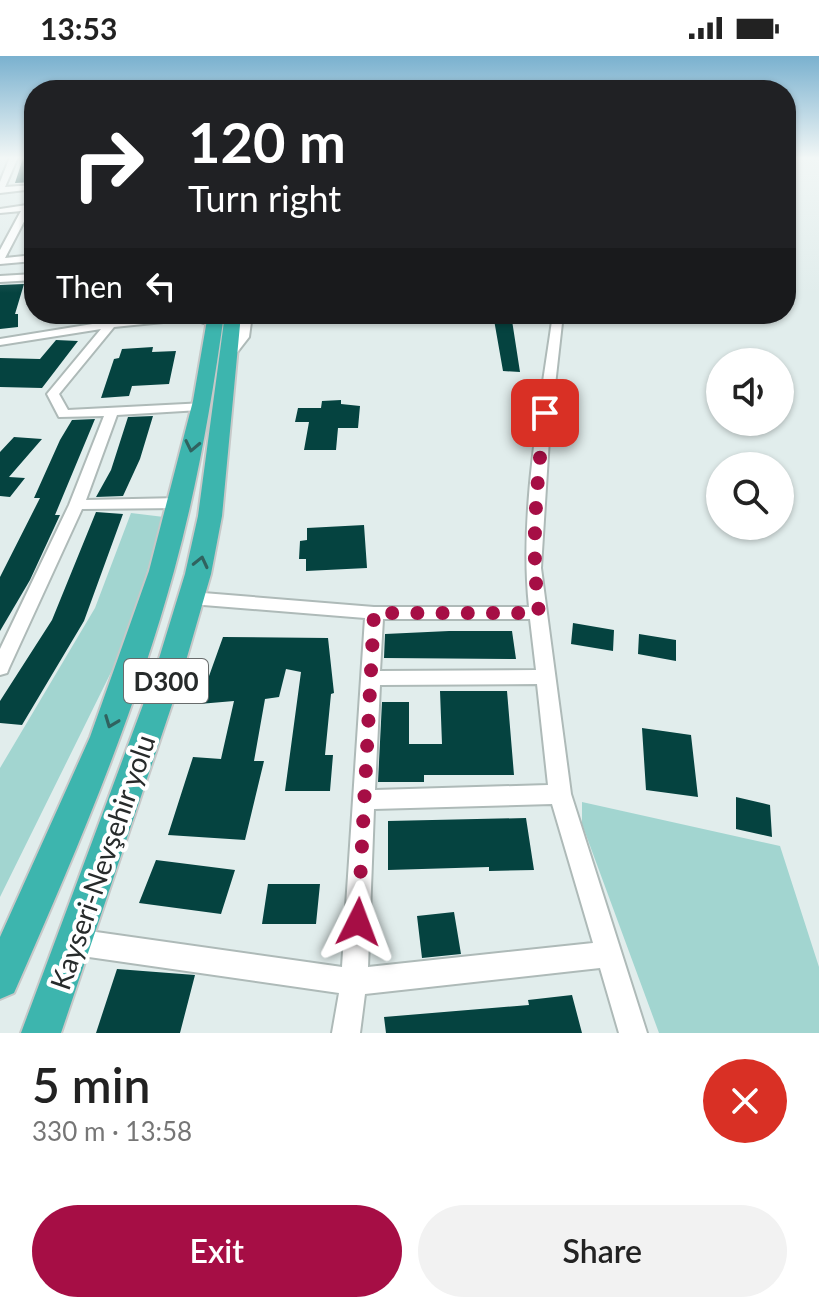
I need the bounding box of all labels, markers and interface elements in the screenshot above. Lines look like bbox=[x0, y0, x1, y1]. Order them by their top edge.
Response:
text: 13:53 bbox=[40, 10, 117, 46]
text: 120 m bbox=[188, 108, 346, 175]
icon: right bbox=[56, 112, 160, 216]
text: Turn right bbox=[188, 176, 341, 220]
icon: left bbox=[139, 264, 183, 308]
text: Then bbox=[56, 268, 123, 304]
map controls bbox=[706, 348, 794, 540]
button: sound bbox=[706, 348, 794, 436]
pin bbox=[511, 379, 579, 447]
icon: arrive bbox=[523, 391, 567, 435]
one-way arrow bbox=[184, 438, 201, 452]
button: search bbox=[706, 452, 794, 540]
one-way arrow bbox=[192, 555, 209, 569]
road number: D300 bbox=[124, 659, 208, 703]
one-way arrow bbox=[104, 714, 121, 728]
street label: Kayseri-Nevşehir yolu bbox=[42, 730, 162, 994]
position arrow bbox=[316, 880, 400, 964]
text: 5 min bbox=[32, 1056, 150, 1113]
button: close bbox=[703, 1059, 787, 1143]
text: 330 m · 13:58 bbox=[32, 1115, 192, 1147]
button: Exit bbox=[32, 1205, 402, 1297]
button: Share bbox=[418, 1205, 787, 1297]

